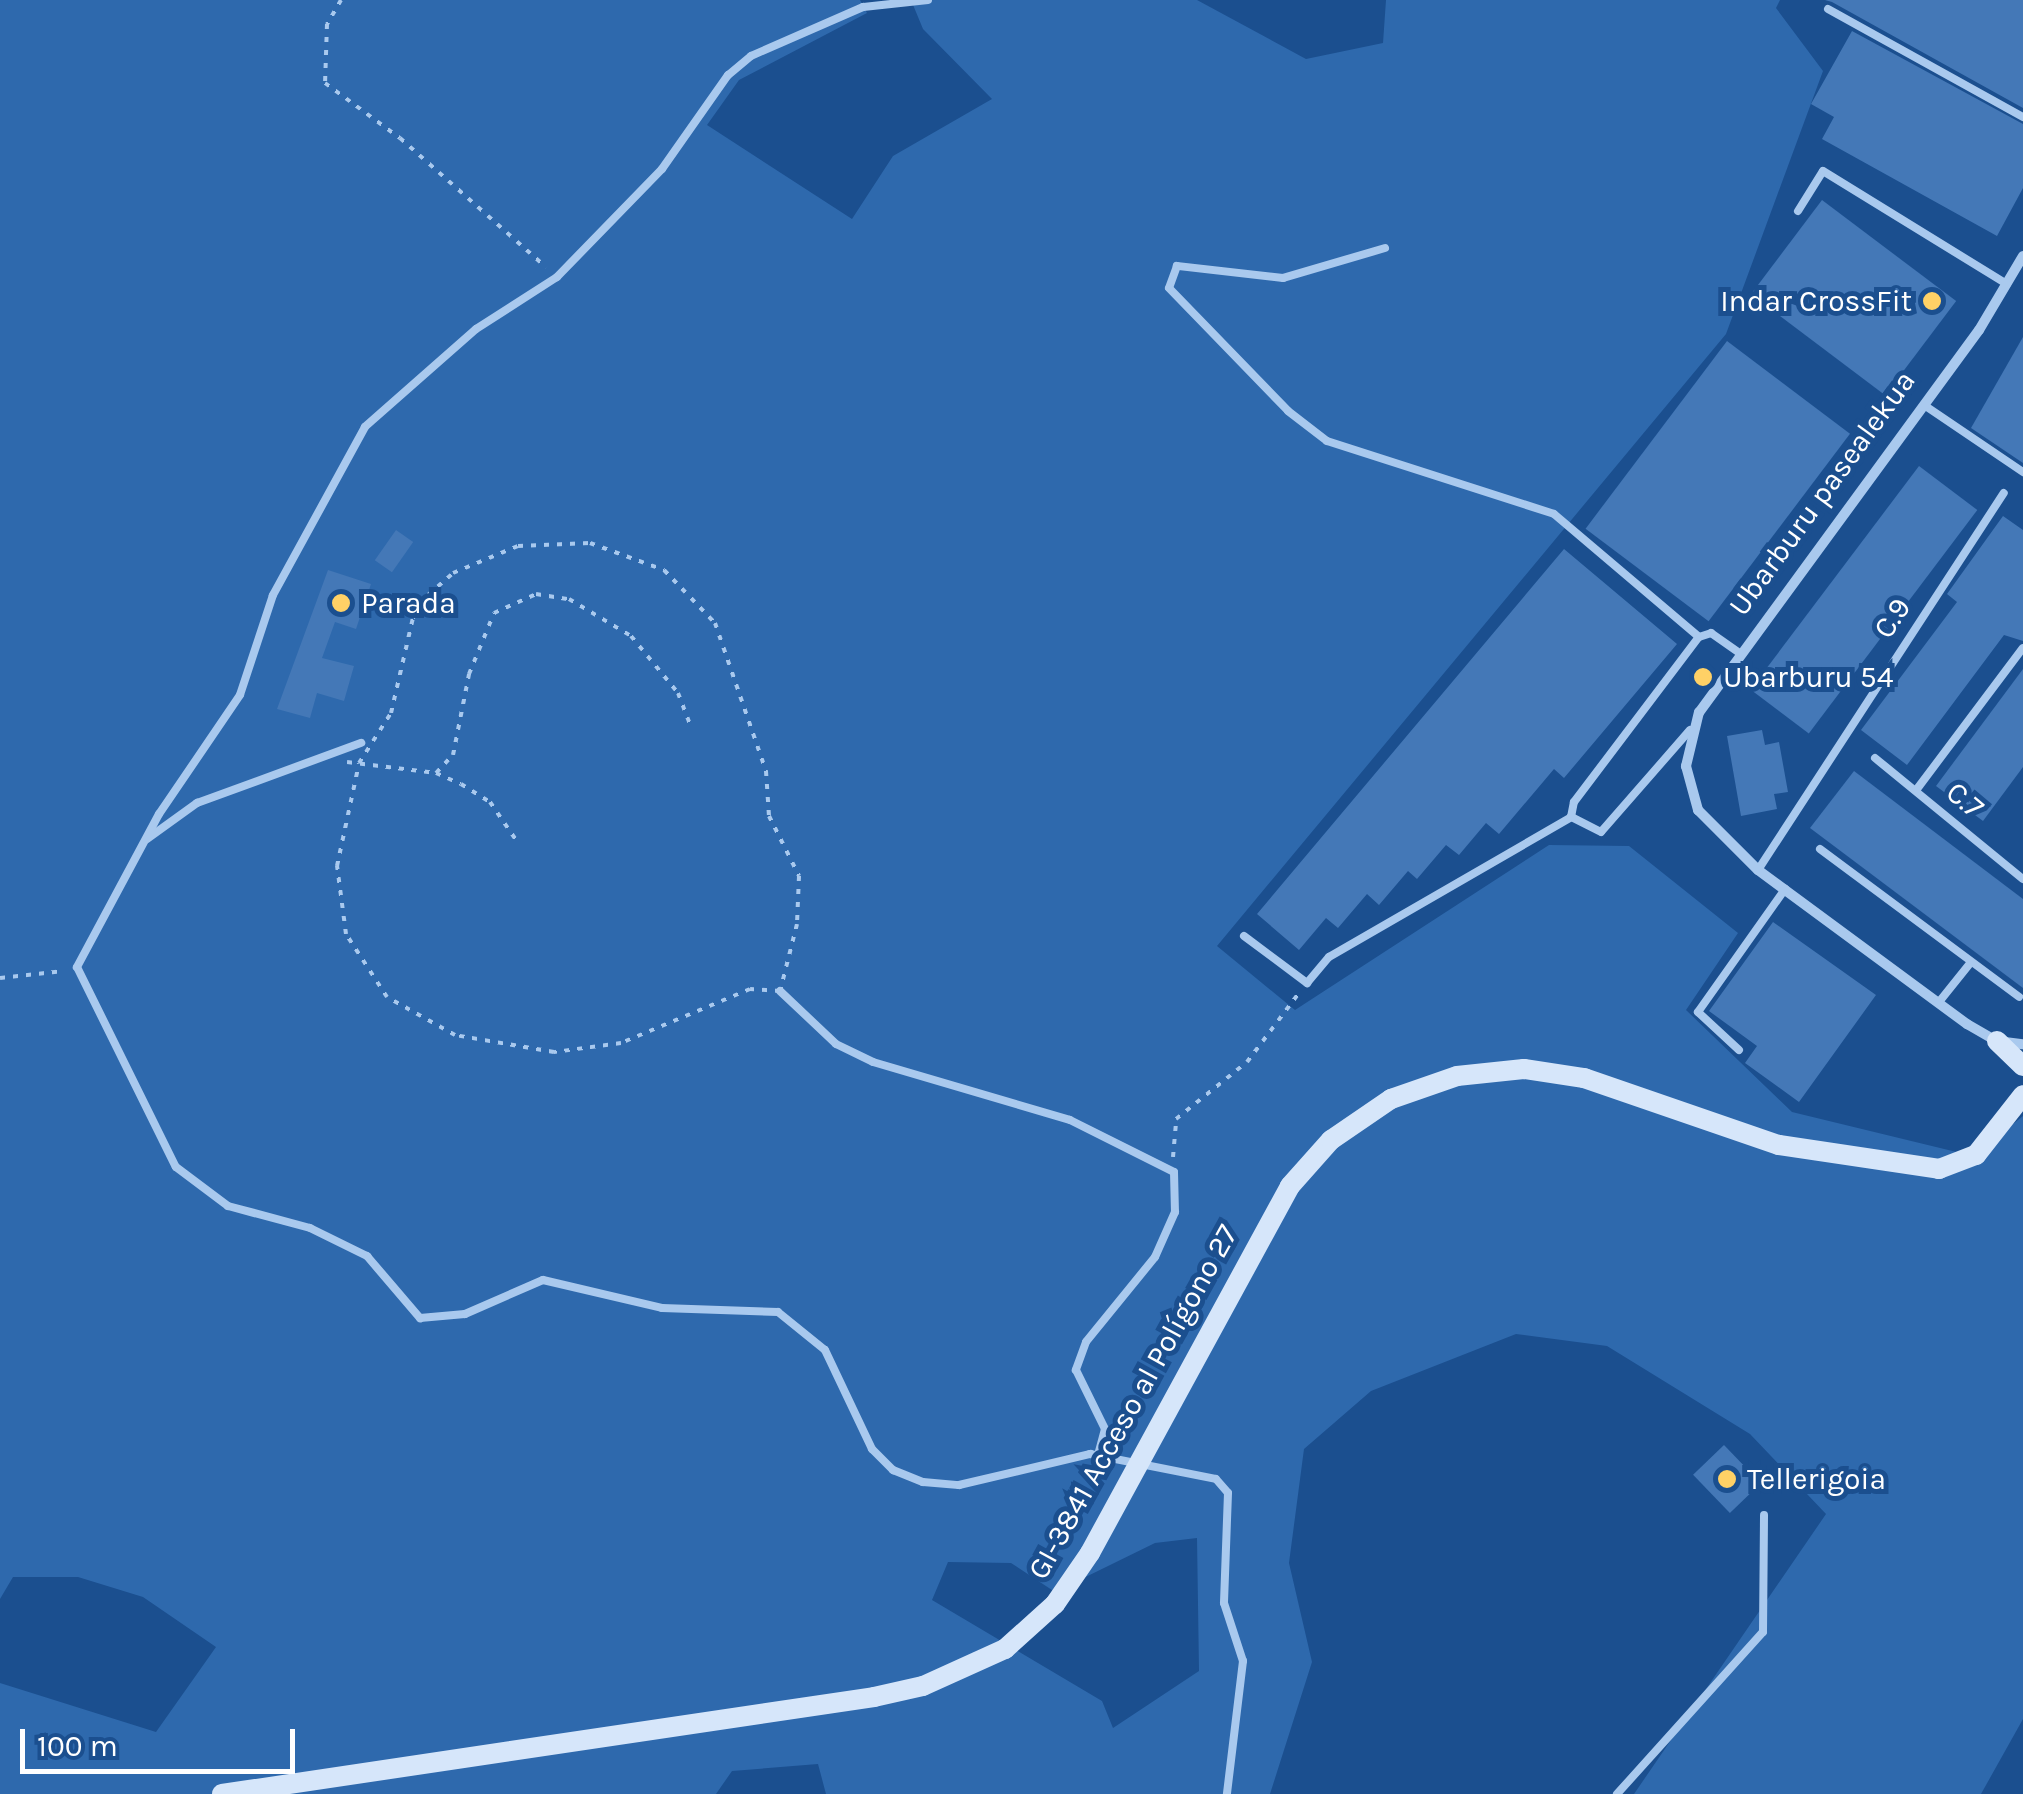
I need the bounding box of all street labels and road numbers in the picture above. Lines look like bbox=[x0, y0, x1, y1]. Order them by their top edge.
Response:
street label: Ubarburu pasealekua bbox=[1721, 364, 1923, 622]
street label: C.9 bbox=[1866, 591, 1918, 645]
street label: C.7 bbox=[1939, 774, 1991, 826]
street label: GI-3841 Acceso al Polígono 27 bbox=[1020, 1218, 1246, 1586]

